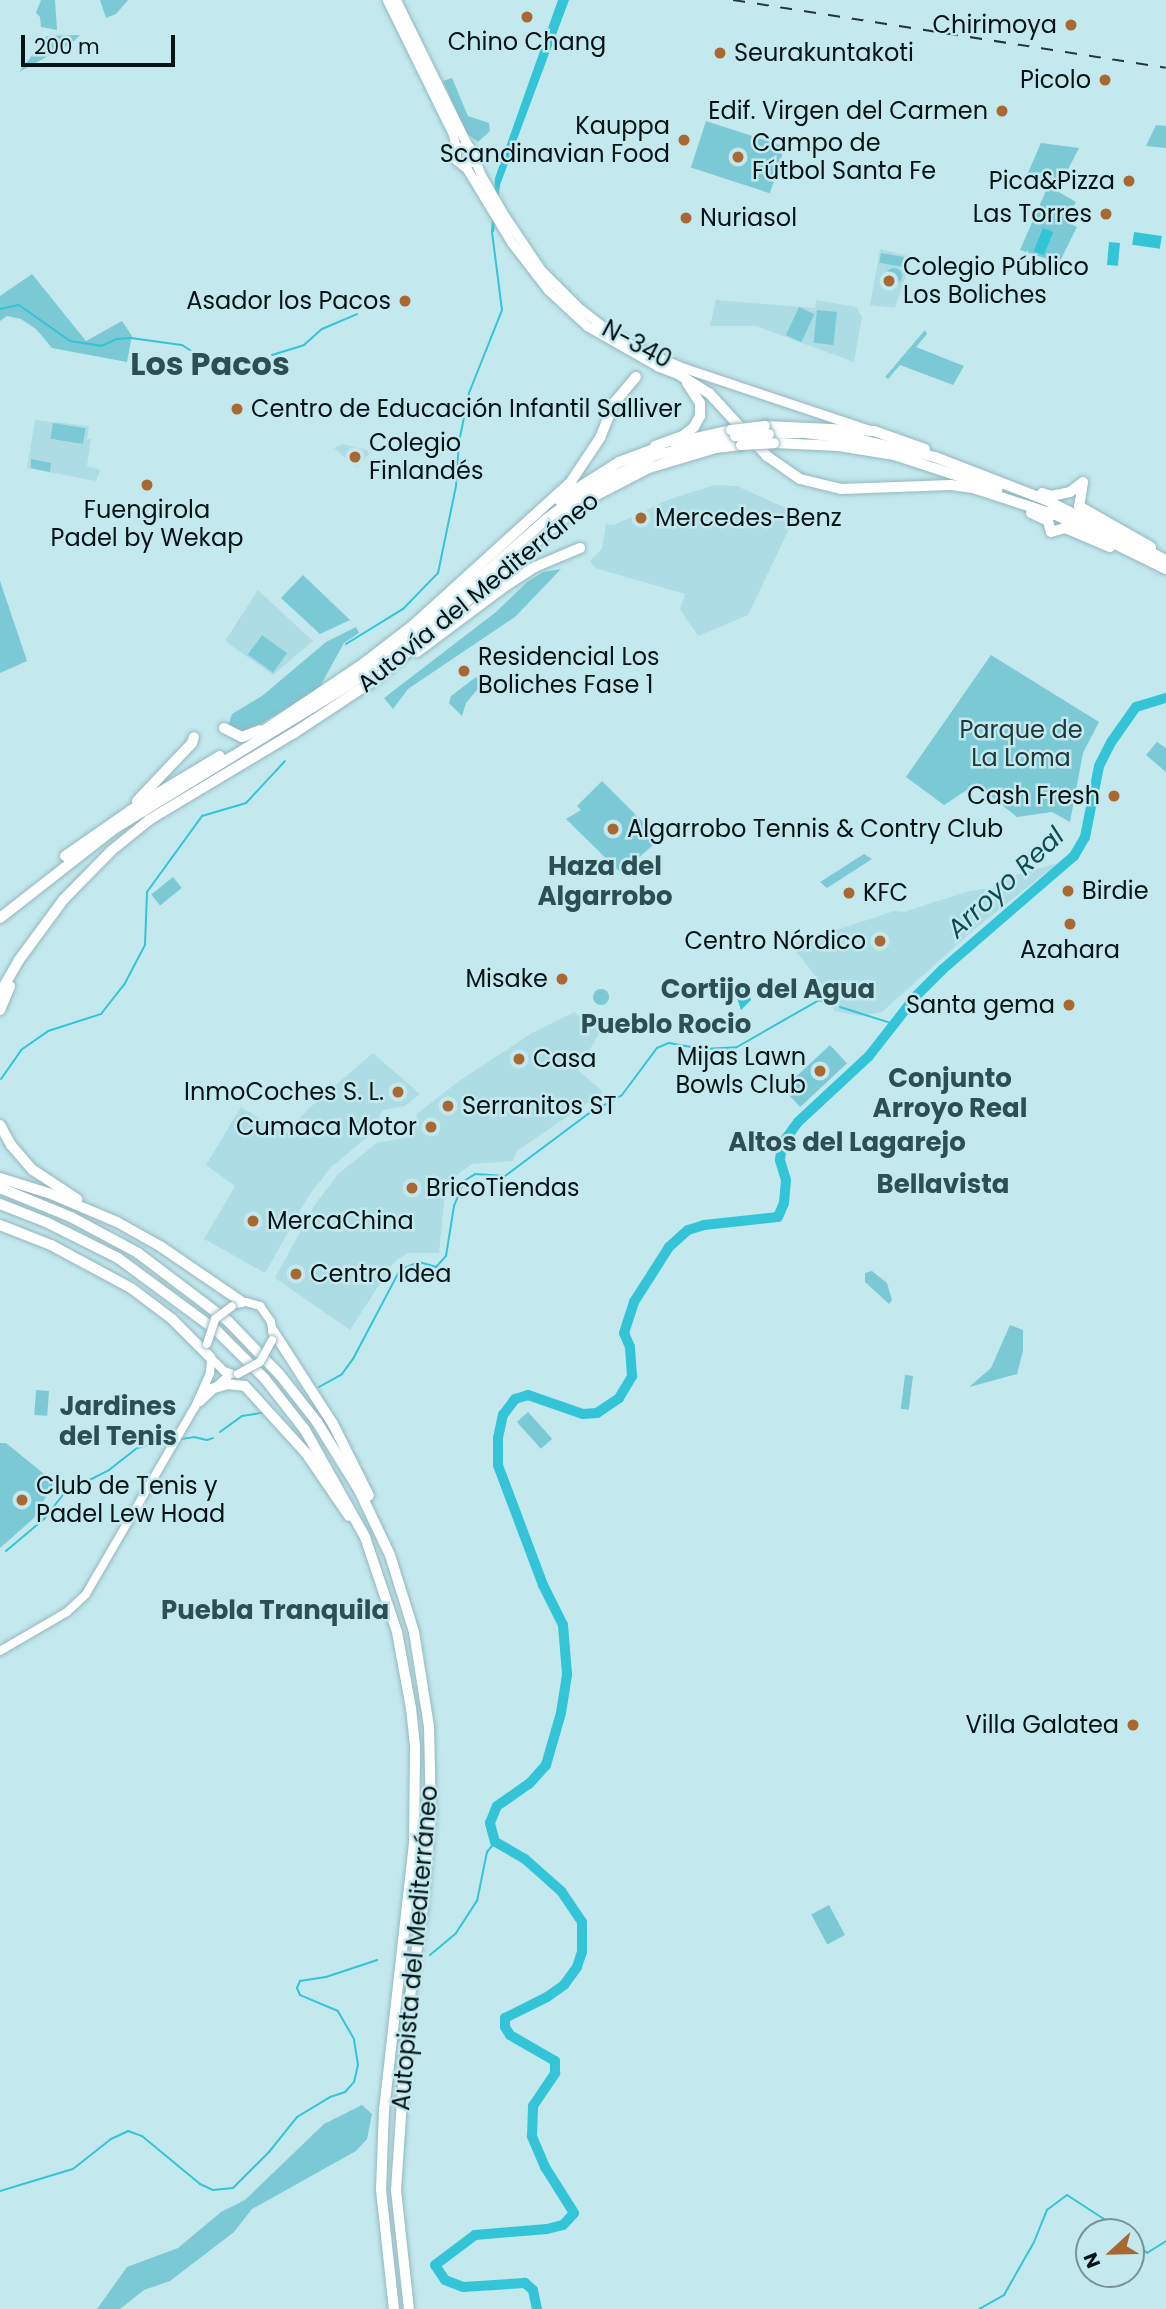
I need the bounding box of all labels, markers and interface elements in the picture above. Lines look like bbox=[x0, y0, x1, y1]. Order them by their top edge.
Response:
marker: Chino Chang bbox=[519, 9, 535, 25]
place label: Chirimoya bbox=[933, 11, 1057, 39]
marker: Chirimoya bbox=[1063, 17, 1079, 33]
scale bar bbox=[24, 21, 178, 65]
place label: Chino Chang bbox=[448, 28, 606, 56]
text: 200 m bbox=[34, 32, 100, 61]
place label: Seurakuntakoti bbox=[734, 39, 914, 67]
marker: Seurakuntakoti bbox=[712, 45, 728, 61]
place label: Picolo bbox=[1020, 66, 1091, 94]
marker: Picolo bbox=[1097, 72, 1113, 88]
place label: Edif. Virgen del Carmen bbox=[708, 97, 988, 125]
marker: Edif. Virgen del Carmen bbox=[994, 103, 1010, 119]
place label: Kauppa Scandinavian Food bbox=[440, 112, 670, 168]
place label: Campo de Fútbol Santa Fe bbox=[752, 129, 936, 185]
marker: Kauppa Scandinavian Food bbox=[676, 132, 692, 148]
marker: Campo de Fútbol Santa Fe bbox=[730, 149, 746, 165]
place label: Pica&Pizza bbox=[989, 167, 1115, 195]
marker: Pica&Pizza bbox=[1121, 173, 1137, 189]
place label: Las Torres bbox=[973, 200, 1092, 228]
place label: Nuriasol bbox=[700, 204, 797, 232]
marker: Las Torres bbox=[1098, 206, 1114, 222]
marker: Nuriasol bbox=[678, 210, 694, 226]
place label: Colegio Público Los Boliches bbox=[903, 253, 1089, 309]
marker: Colegio Público Los Boliches bbox=[881, 273, 897, 289]
place label: Asador los Pacos bbox=[186, 287, 391, 315]
marker: Asador los Pacos bbox=[397, 293, 413, 309]
street label: N-340 bbox=[597, 314, 677, 374]
district label: Los Pacos bbox=[130, 345, 290, 383]
place label: Centro de Educación Infantil Salliver bbox=[251, 395, 682, 423]
marker: Centro de Educación Infantil Salliver bbox=[229, 401, 245, 417]
place label: Colegio Finlandés bbox=[369, 429, 483, 485]
marker: Colegio Finlandés bbox=[347, 449, 363, 465]
marker: Fuengirola Padel by Wekap bbox=[139, 477, 155, 493]
street label: Autovía del Mediterráneo bbox=[352, 486, 604, 698]
place label: Fuengirola Padel by Wekap bbox=[51, 496, 243, 552]
place label: Mercedes-Benz bbox=[655, 504, 842, 532]
marker: Mercedes-Benz bbox=[633, 510, 649, 526]
place label: Residencial Los Boliches Fase 1 bbox=[478, 643, 660, 699]
marker: Residencial Los Boliches Fase 1 bbox=[456, 663, 472, 679]
park label: Parque de La Loma bbox=[959, 716, 1083, 772]
place label: Cash Fresh bbox=[967, 782, 1100, 810]
marker: Cash Fresh bbox=[1106, 788, 1122, 804]
place label: Algarrobo Tennis & Contry Club bbox=[627, 815, 1003, 843]
marker: Algarrobo Tennis & Contry Club bbox=[605, 821, 621, 837]
water label: Arroyo Real bbox=[941, 821, 1071, 945]
district label: Haza del Algarrobo bbox=[537, 851, 673, 912]
place label: Birdie bbox=[1082, 877, 1149, 905]
place label: KFC bbox=[863, 879, 908, 907]
marker: Birdie bbox=[1060, 883, 1076, 899]
marker: KFC bbox=[841, 885, 857, 901]
marker: Azahara bbox=[1062, 916, 1078, 932]
place label: Centro Nórdico bbox=[685, 927, 866, 955]
marker: Centro Nórdico bbox=[872, 933, 888, 949]
place label: Azahara bbox=[1020, 936, 1120, 964]
place label: Misake bbox=[465, 965, 548, 993]
marker: Misake bbox=[554, 971, 570, 987]
district label: Cortijo del Agua bbox=[661, 974, 875, 1006]
place label: Santa gema bbox=[906, 991, 1055, 1019]
marker: Santa gema bbox=[1061, 997, 1077, 1013]
district label: Pueblo Rocio bbox=[581, 1009, 751, 1041]
place label: Mijas Lawn Bowls Club bbox=[675, 1043, 806, 1099]
place label: Casa bbox=[533, 1045, 597, 1073]
marker: Casa bbox=[511, 1051, 527, 1067]
marker: Mijas Lawn Bowls Club bbox=[812, 1063, 828, 1079]
district label: Conjunto Arroyo Real bbox=[873, 1063, 1027, 1124]
place label: InmoCoches S. L. bbox=[184, 1078, 384, 1106]
marker: InmoCoches S. L. bbox=[390, 1084, 406, 1100]
place label: Serranitos ST bbox=[462, 1092, 616, 1120]
marker: Serranitos ST bbox=[440, 1098, 456, 1114]
place label: Cumaca Motor bbox=[236, 1113, 417, 1141]
marker: Cumaca Motor bbox=[423, 1119, 439, 1135]
district label: Altos del Lagarejo bbox=[728, 1127, 966, 1159]
district label: Bellavista bbox=[877, 1169, 1009, 1201]
place label: BricoTiendas bbox=[426, 1174, 580, 1202]
marker: BricoTiendas bbox=[404, 1180, 420, 1196]
place label: MercaChina bbox=[267, 1207, 414, 1235]
marker: MercaChina bbox=[245, 1213, 261, 1229]
place label: Centro Idea bbox=[310, 1260, 451, 1288]
marker: Centro Idea bbox=[288, 1266, 304, 1282]
district label: Jardines del Tenis bbox=[59, 1391, 177, 1452]
place label: Club de Tenis y Padel Lew Hoad bbox=[36, 1472, 225, 1528]
marker: Club de Tenis y Padel Lew Hoad bbox=[14, 1492, 30, 1508]
district label: Puebla Tranquila bbox=[161, 1595, 389, 1627]
place label: Villa Galatea bbox=[966, 1711, 1119, 1739]
marker: Villa Galatea bbox=[1125, 1717, 1141, 1733]
street label: Autopista del Mediterráneo bbox=[386, 1784, 444, 2112]
north arrow bbox=[1075, 2218, 1145, 2288]
text: N bbox=[1077, 2249, 1107, 2272]

